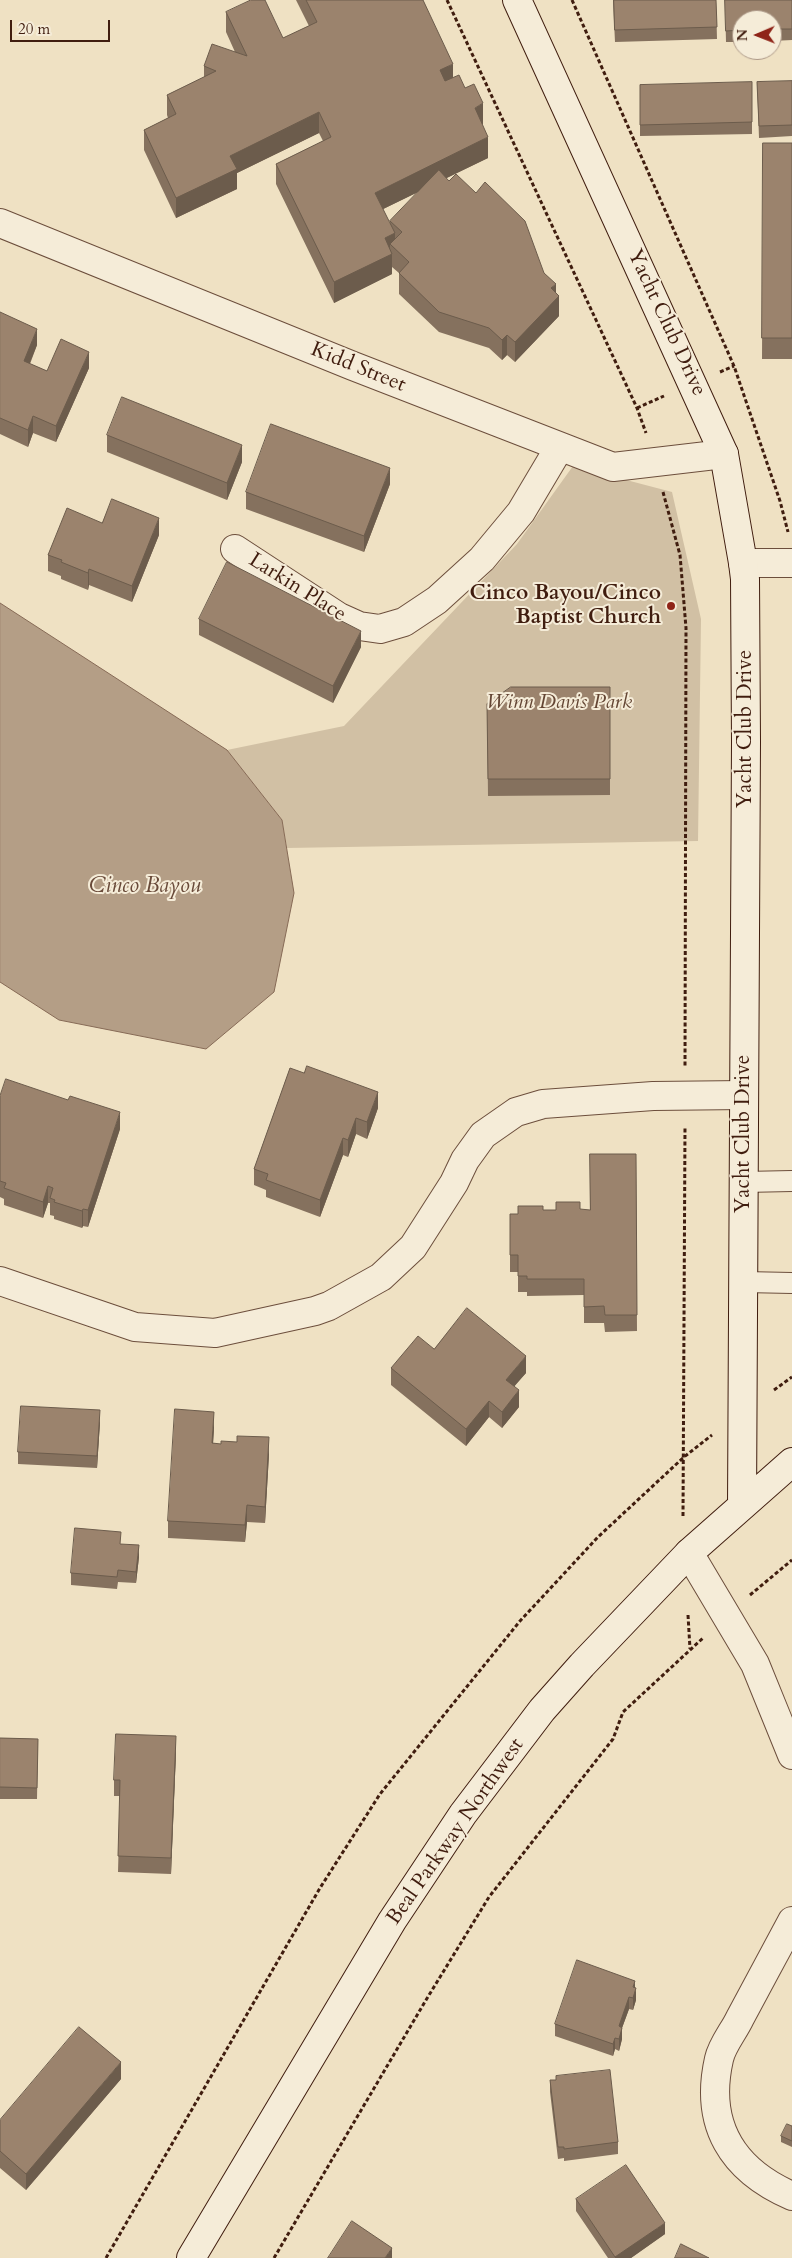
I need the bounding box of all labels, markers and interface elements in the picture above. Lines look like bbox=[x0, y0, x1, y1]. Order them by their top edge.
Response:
scale bar bbox=[12, 10, 112, 42]
north arrow bbox=[732, 10, 782, 60]
text: 20 m bbox=[18, 19, 50, 39]
text: N bbox=[733, 29, 752, 41]
street label: Yacht Club Drive bbox=[621, 246, 711, 400]
street label: Kidd Street bbox=[307, 338, 409, 398]
street label: Larkin Place bbox=[244, 548, 350, 628]
place label: Cinco Bayou/Cinco Baptist Church bbox=[469, 581, 661, 631]
marker: Cinco Bayou/Cinco Baptist Church bbox=[665, 600, 677, 612]
street label: Yacht Club Drive bbox=[733, 650, 759, 808]
park label: Winn Davis Park bbox=[486, 690, 632, 716]
water label: Cinco Bayou bbox=[89, 874, 201, 900]
street label: Yacht Club Drive bbox=[731, 1055, 757, 1213]
street label: Beal Parkway Northwest bbox=[382, 1734, 530, 1930]

